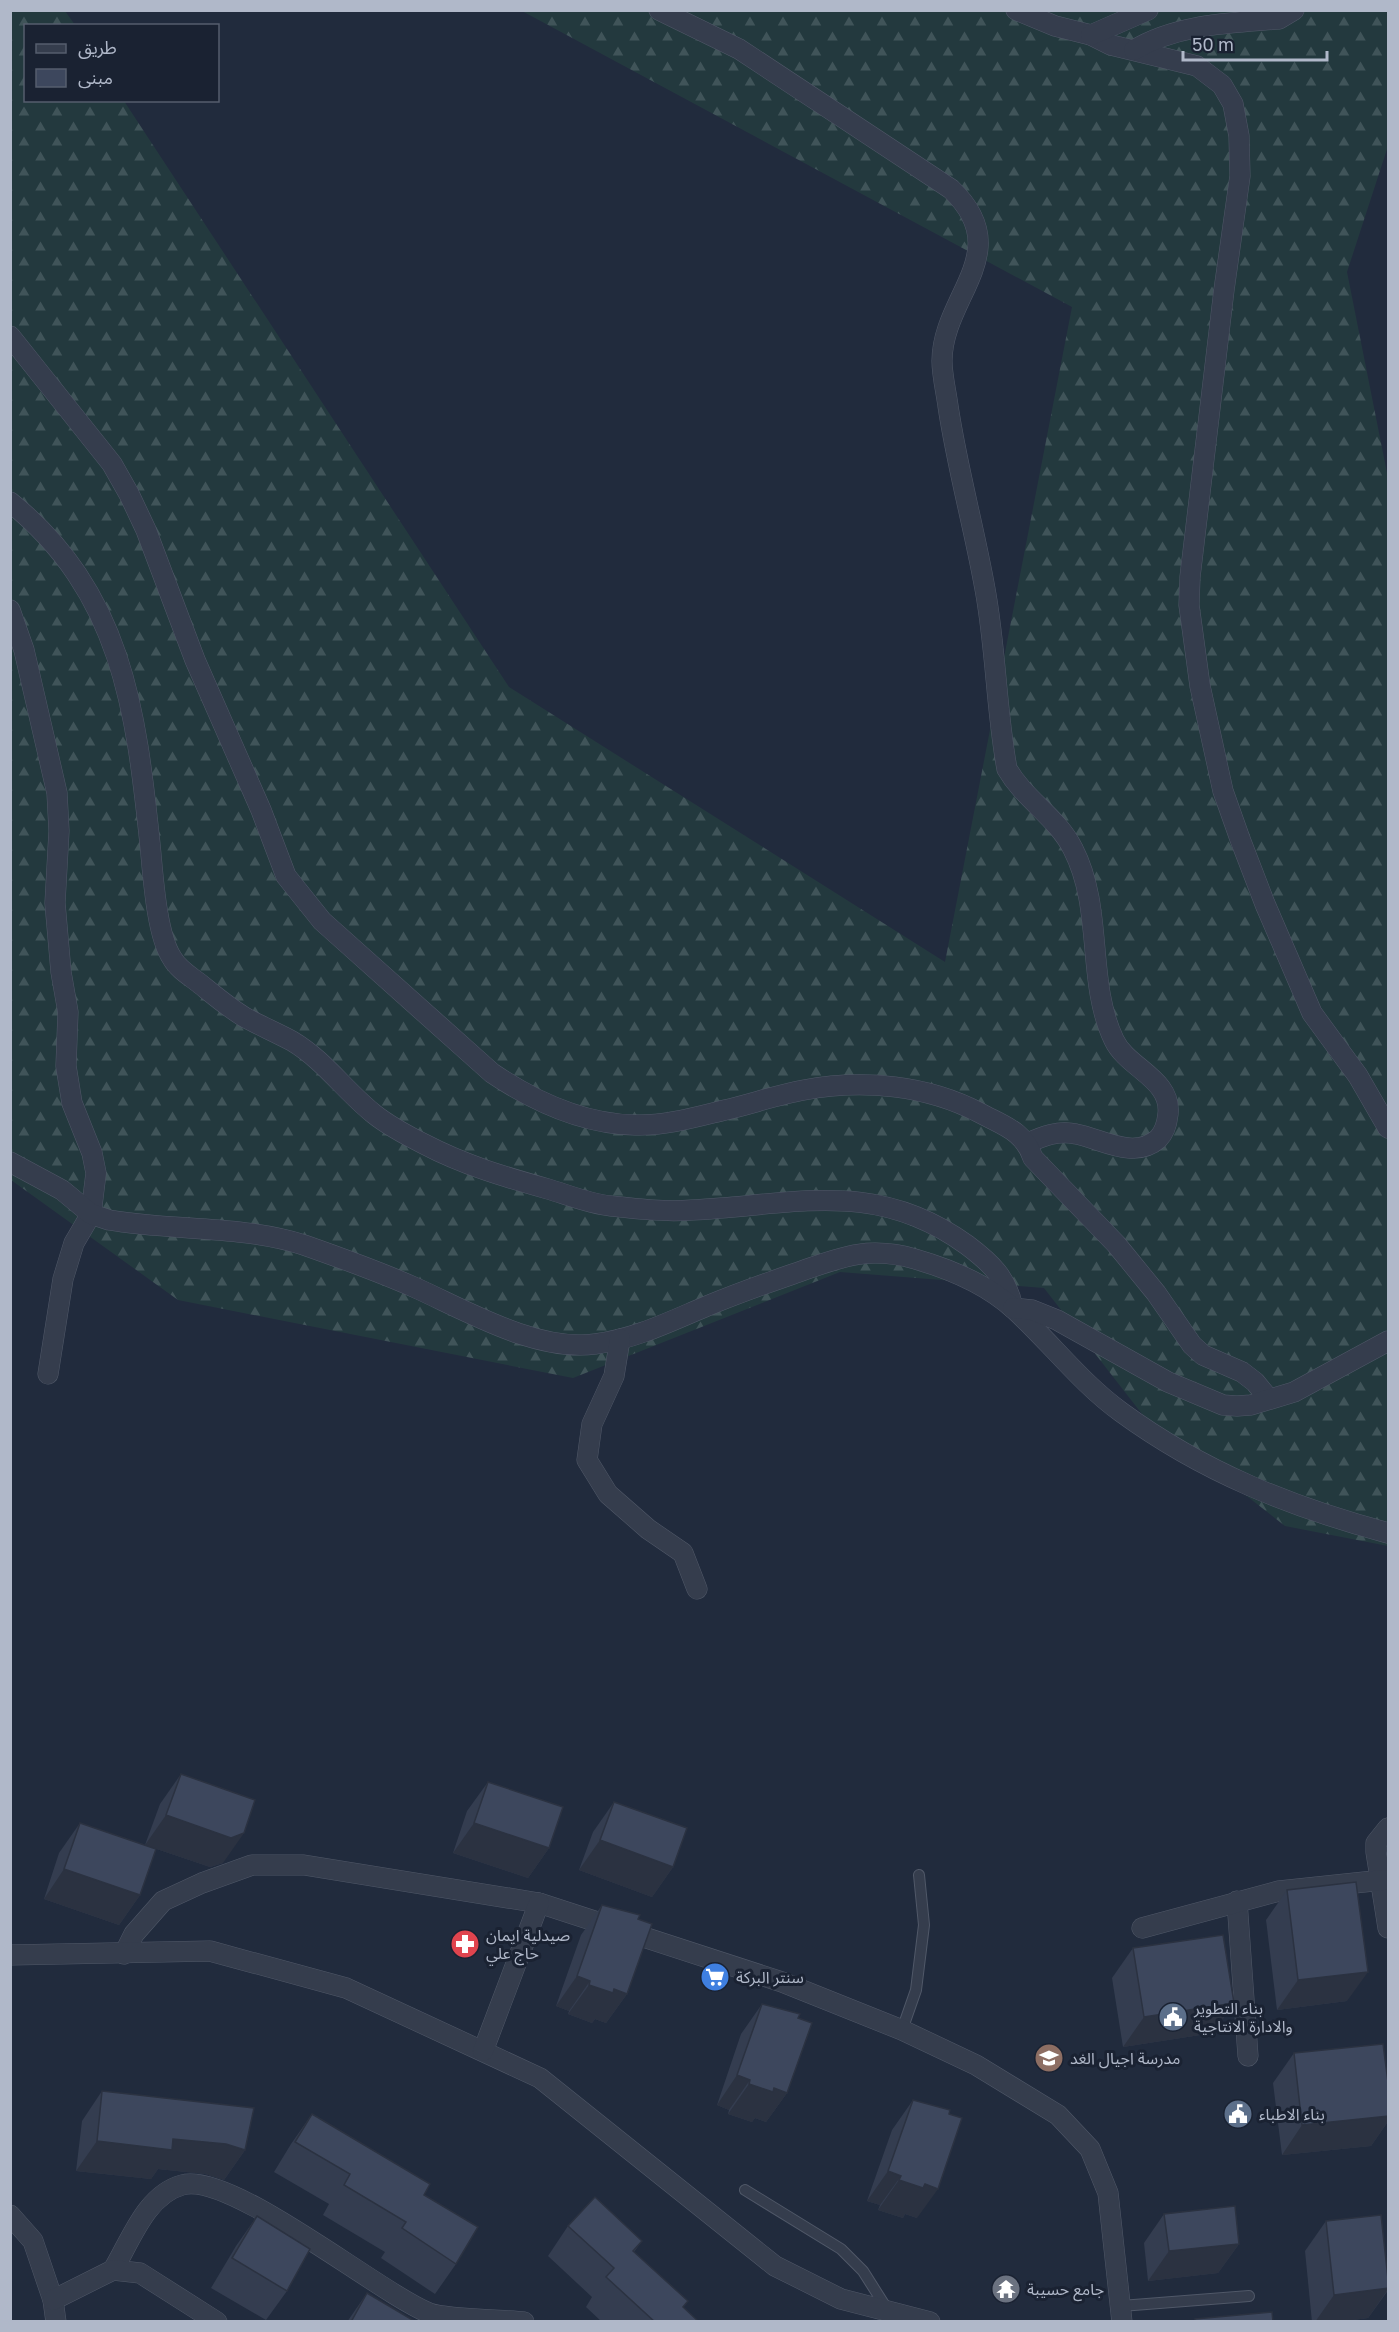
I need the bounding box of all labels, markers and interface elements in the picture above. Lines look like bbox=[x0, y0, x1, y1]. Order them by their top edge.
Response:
legend bbox=[24, 24, 219, 102]
scale bar bbox=[1183, 24, 1327, 62]
text: 50 m bbox=[1192, 33, 1234, 55]
text: طريق bbox=[78, 36, 117, 59]
text: مبنى bbox=[78, 66, 113, 89]
place label: صيدلية ايمان حاج علي bbox=[486, 1925, 570, 1966]
pharmacy icon: صيدلية ايمان حاج علي bbox=[449, 1928, 481, 1960]
supermarket icon: سنتر البركة bbox=[699, 1961, 731, 1993]
place label: سنتر البركة bbox=[736, 1967, 804, 1987]
place label: بناء التطوير والادارة الانتاجية bbox=[1193, 1998, 1293, 2036]
public building icon: بناء التطوير والادارة الانتاجية bbox=[1157, 2001, 1189, 2033]
school or university icon: مدرسة اجيال الغد bbox=[1033, 2042, 1065, 2074]
place label: مدرسة اجيال الغد bbox=[1070, 2048, 1180, 2069]
public building icon: بناء الاطباء bbox=[1222, 2098, 1254, 2130]
place label: بناء الاطباء bbox=[1259, 2104, 1325, 2124]
temple icon: جامع حسيبة bbox=[990, 2273, 1022, 2305]
place label: جامع حسيبة bbox=[1027, 2279, 1104, 2302]

